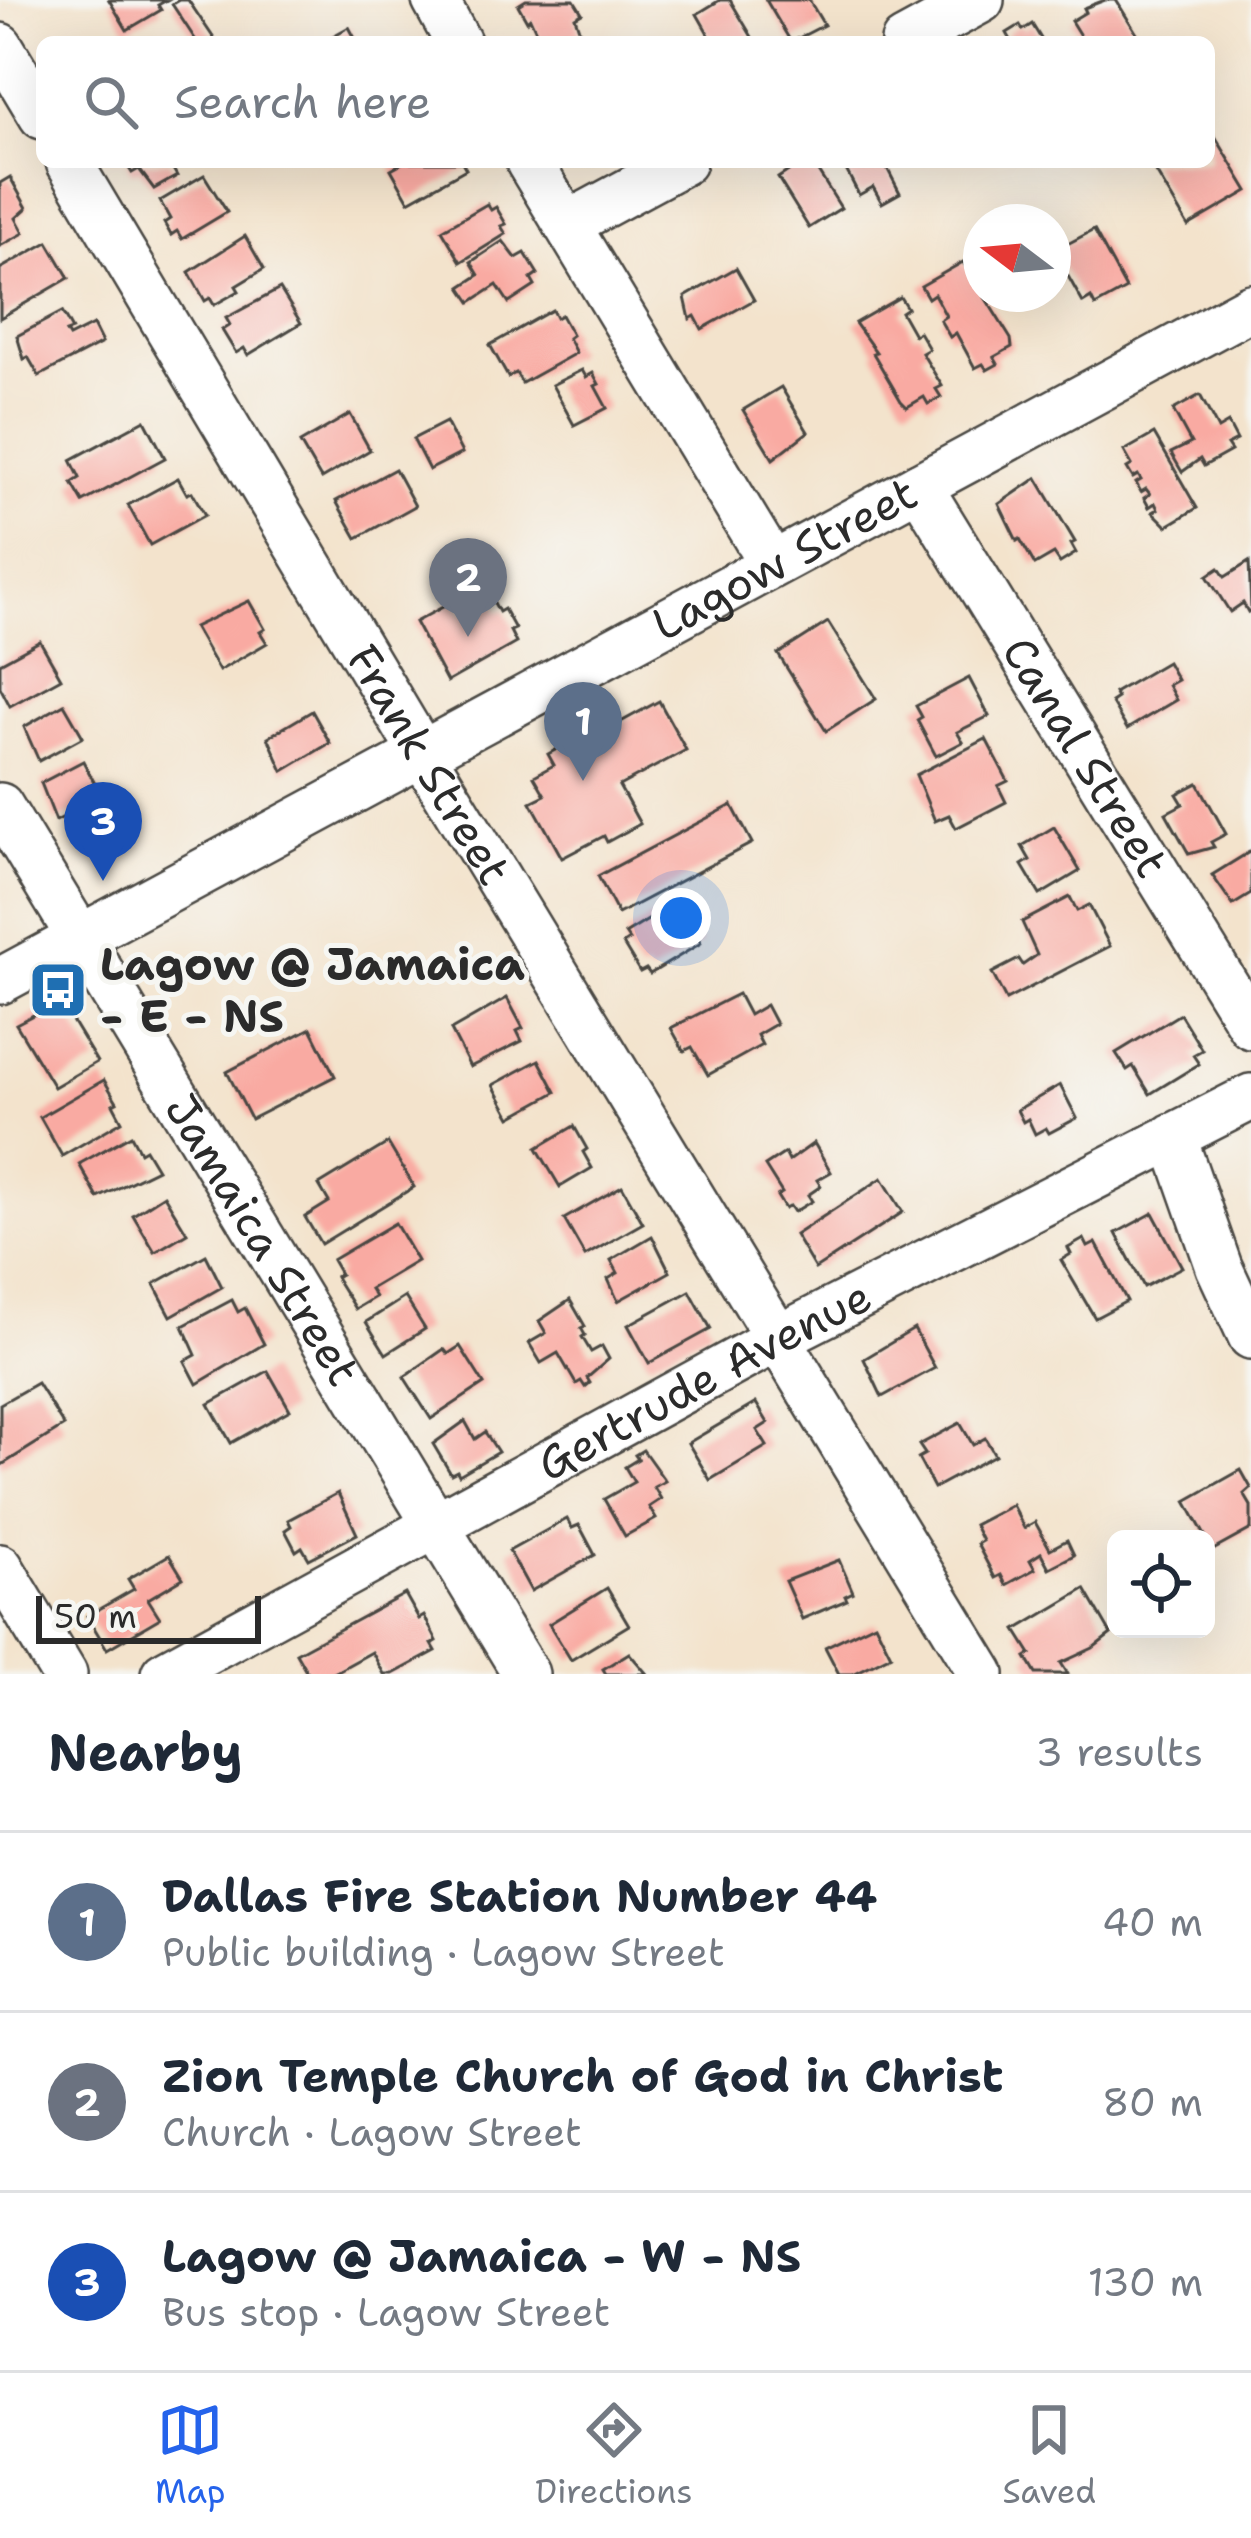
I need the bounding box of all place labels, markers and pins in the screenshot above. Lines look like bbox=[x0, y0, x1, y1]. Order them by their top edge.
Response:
pin: 2 bbox=[429, 538, 507, 637]
pin: 1 bbox=[544, 682, 622, 781]
pin: 3 bbox=[64, 782, 142, 881]
place label: Lagow @ Jamaica - E - NS bbox=[100, 934, 525, 1046]
bus stop icon: Lagow @ Jamaica - E - NS bbox=[27, 959, 89, 1021]

